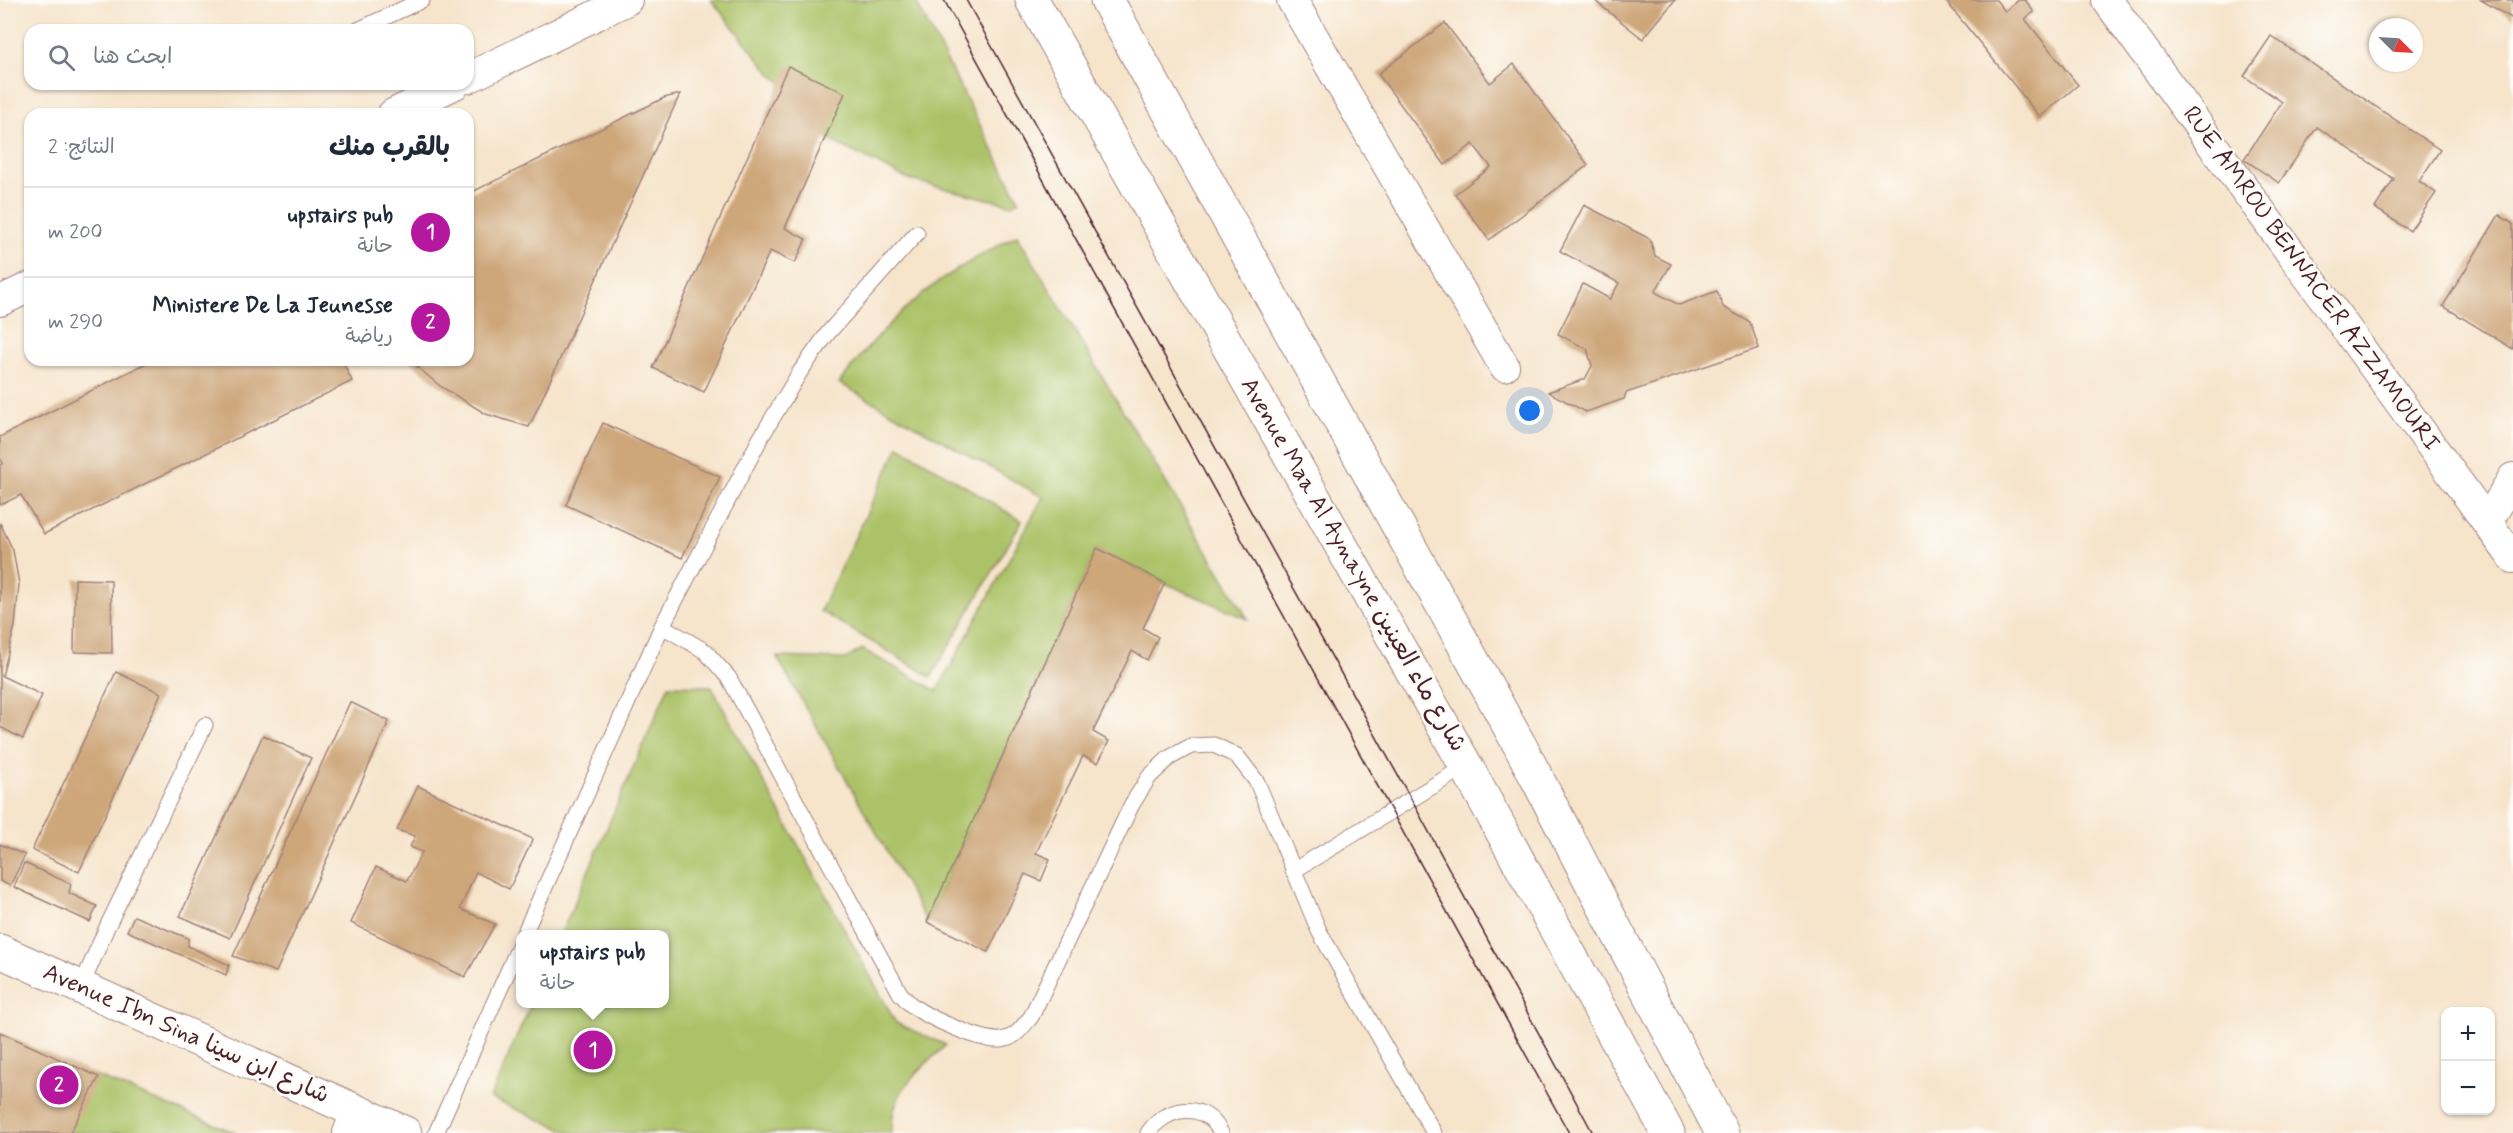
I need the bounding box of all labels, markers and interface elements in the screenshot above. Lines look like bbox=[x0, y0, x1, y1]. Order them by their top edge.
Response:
north arrow bbox=[2369, 18, 2423, 72]
search box bbox=[24, 24, 474, 90]
icon: search bbox=[45, 41, 78, 74]
text: ابحث هنا bbox=[93, 43, 173, 71]
street label: RUE AMROU BENNACER AZZAMOURI bbox=[2175, 100, 2447, 458]
text: بالقرب منك bbox=[329, 131, 450, 165]
text: النتائج: 2 bbox=[48, 134, 115, 161]
text: upstairs pub bbox=[288, 202, 393, 230]
text: 200 m bbox=[48, 219, 103, 246]
text: 1 bbox=[426, 219, 435, 246]
text: حانة bbox=[357, 233, 393, 260]
text: Ministere De La Jeunesse bbox=[152, 292, 393, 320]
text: 290 m bbox=[48, 309, 103, 336]
text: 2 bbox=[426, 309, 435, 336]
text: رياضة bbox=[345, 323, 393, 350]
street label: Avenue Maa Al Aynayne شارع ماء العينين bbox=[1233, 372, 1473, 758]
your location bbox=[1515, 396, 1544, 425]
popup bbox=[516, 930, 669, 1008]
text: upstairs pub bbox=[540, 939, 645, 967]
street label: Avenue Ibn Sina شارع ابن سينا bbox=[38, 957, 334, 1111]
text: حانة bbox=[540, 970, 575, 997]
map controls bbox=[2441, 1007, 2495, 1115]
button: + bbox=[2441, 1007, 2495, 1061]
pin: 1 bbox=[574, 1028, 612, 1072]
button: − bbox=[2441, 1061, 2495, 1115]
pin: 2 bbox=[40, 1062, 78, 1108]

